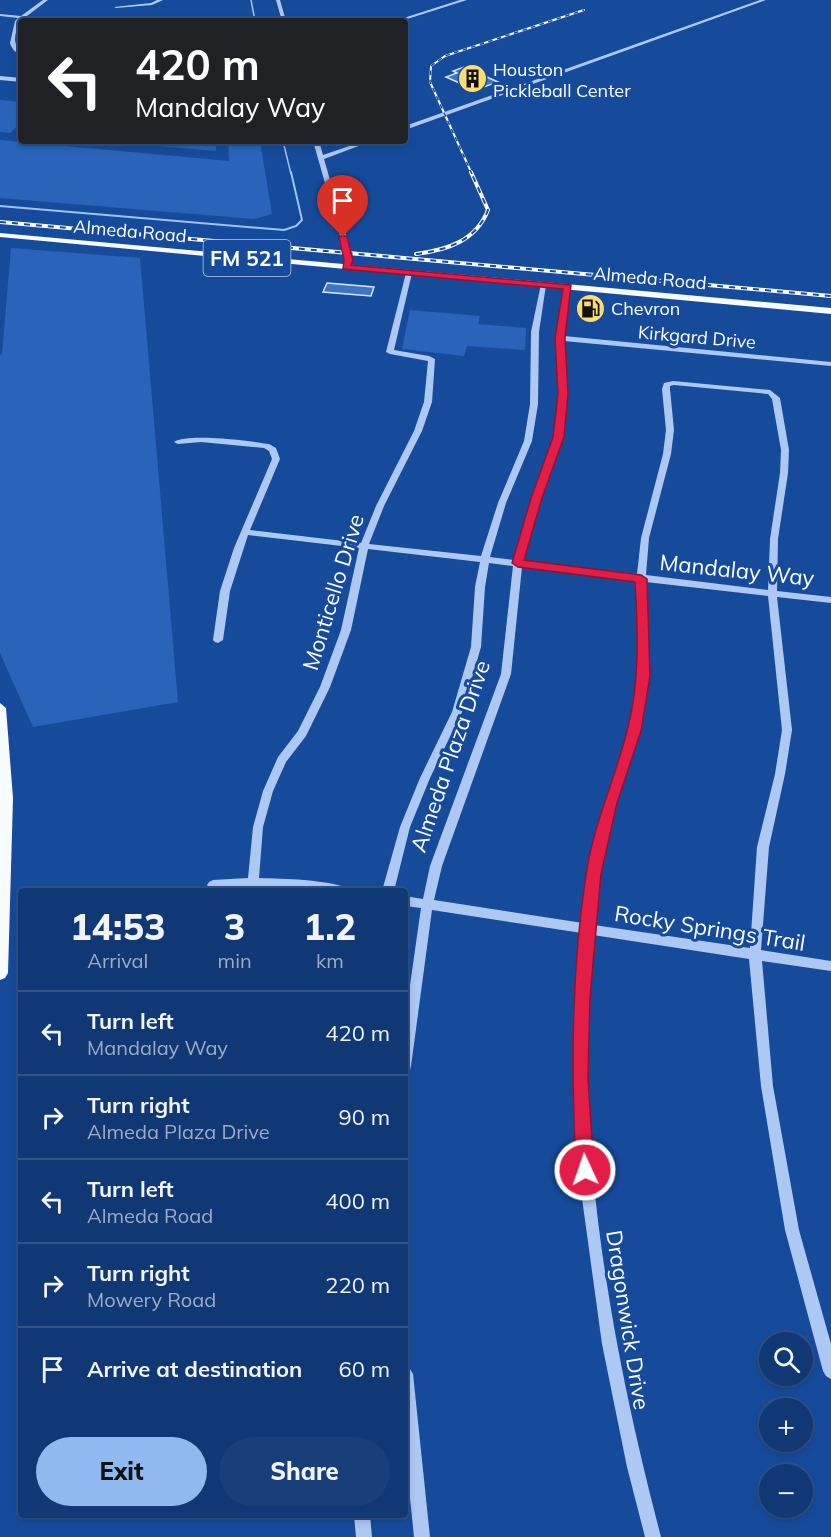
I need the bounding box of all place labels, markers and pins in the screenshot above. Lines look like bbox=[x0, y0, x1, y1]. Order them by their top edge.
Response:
place label: Houston Pickleball Center bbox=[493, 58, 631, 102]
building icon: Houston Pickleball Center bbox=[456, 63, 488, 95]
pin bbox=[317, 175, 368, 237]
fuel station icon: Chevron bbox=[574, 292, 606, 324]
place label: Chevron bbox=[611, 297, 680, 320]

